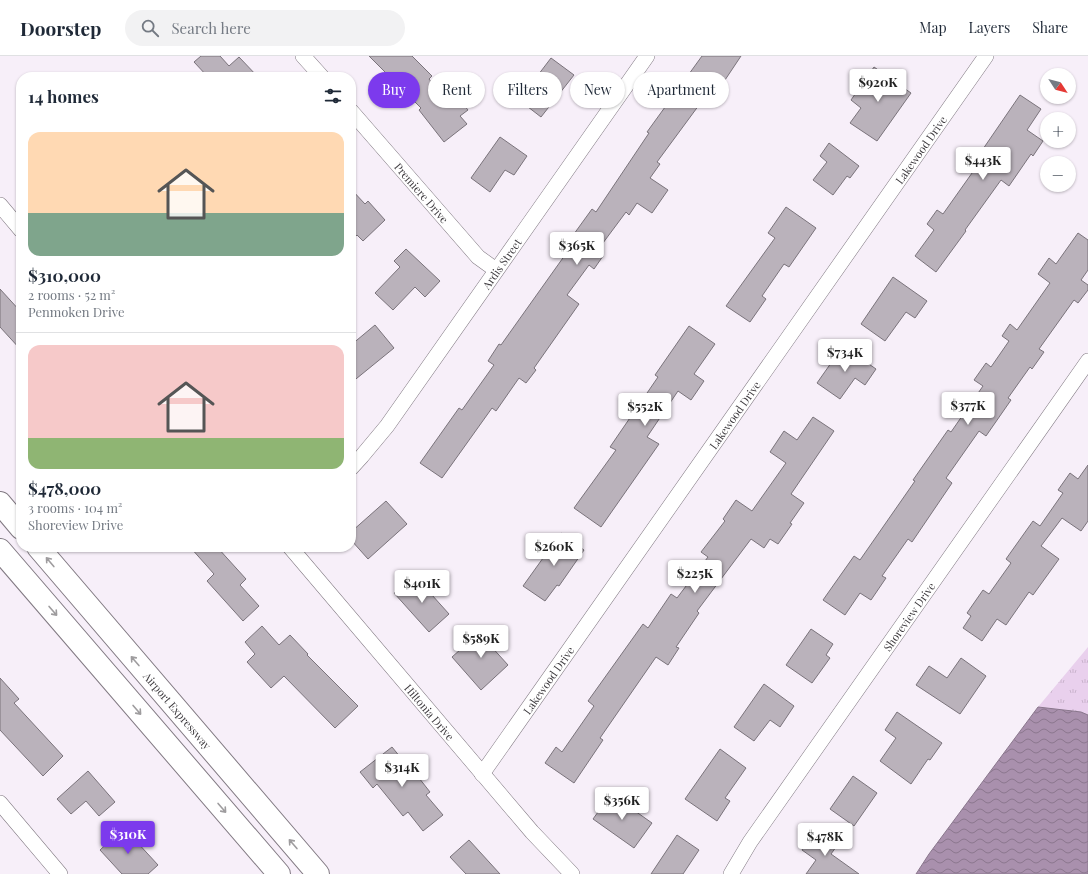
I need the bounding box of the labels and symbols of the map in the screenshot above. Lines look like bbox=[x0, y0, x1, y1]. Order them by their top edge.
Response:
north arrow bbox=[1040, 68, 1076, 104]
pin: $920K bbox=[850, 69, 906, 103]
street label: Lakewood Drive bbox=[891, 112, 950, 186]
pin: $443K bbox=[955, 147, 1011, 181]
street label: Premiere Drive bbox=[392, 159, 453, 226]
pin: $365K bbox=[549, 232, 605, 266]
street label: Ardis Street bbox=[478, 235, 524, 293]
pin: $734K bbox=[817, 339, 873, 373]
street label: Lakewood Drive bbox=[705, 377, 764, 452]
pin: $377K bbox=[940, 392, 996, 426]
pin: $552K bbox=[617, 393, 673, 427]
pin: $260K bbox=[526, 533, 582, 567]
one-way arrow bbox=[46, 557, 55, 568]
pin: $225K bbox=[667, 560, 723, 594]
pin: $401K bbox=[394, 570, 450, 604]
street label: Shoreview Drive bbox=[879, 579, 938, 654]
one-way arrow bbox=[48, 606, 57, 617]
pin: $589K bbox=[453, 625, 509, 659]
street label: Lakewood Drive bbox=[519, 643, 577, 717]
one-way arrow bbox=[130, 656, 140, 666]
street label: Airport Expressway bbox=[140, 668, 215, 752]
street label: Hiltonia Drive bbox=[402, 680, 458, 743]
one-way arrow bbox=[133, 705, 142, 715]
pin: $314K bbox=[374, 754, 430, 788]
pin: $356K bbox=[594, 787, 650, 821]
one-way arrow bbox=[218, 803, 227, 814]
pin: $310K bbox=[100, 821, 156, 855]
pin: $478K bbox=[797, 823, 853, 857]
one-way arrow bbox=[289, 840, 298, 850]

